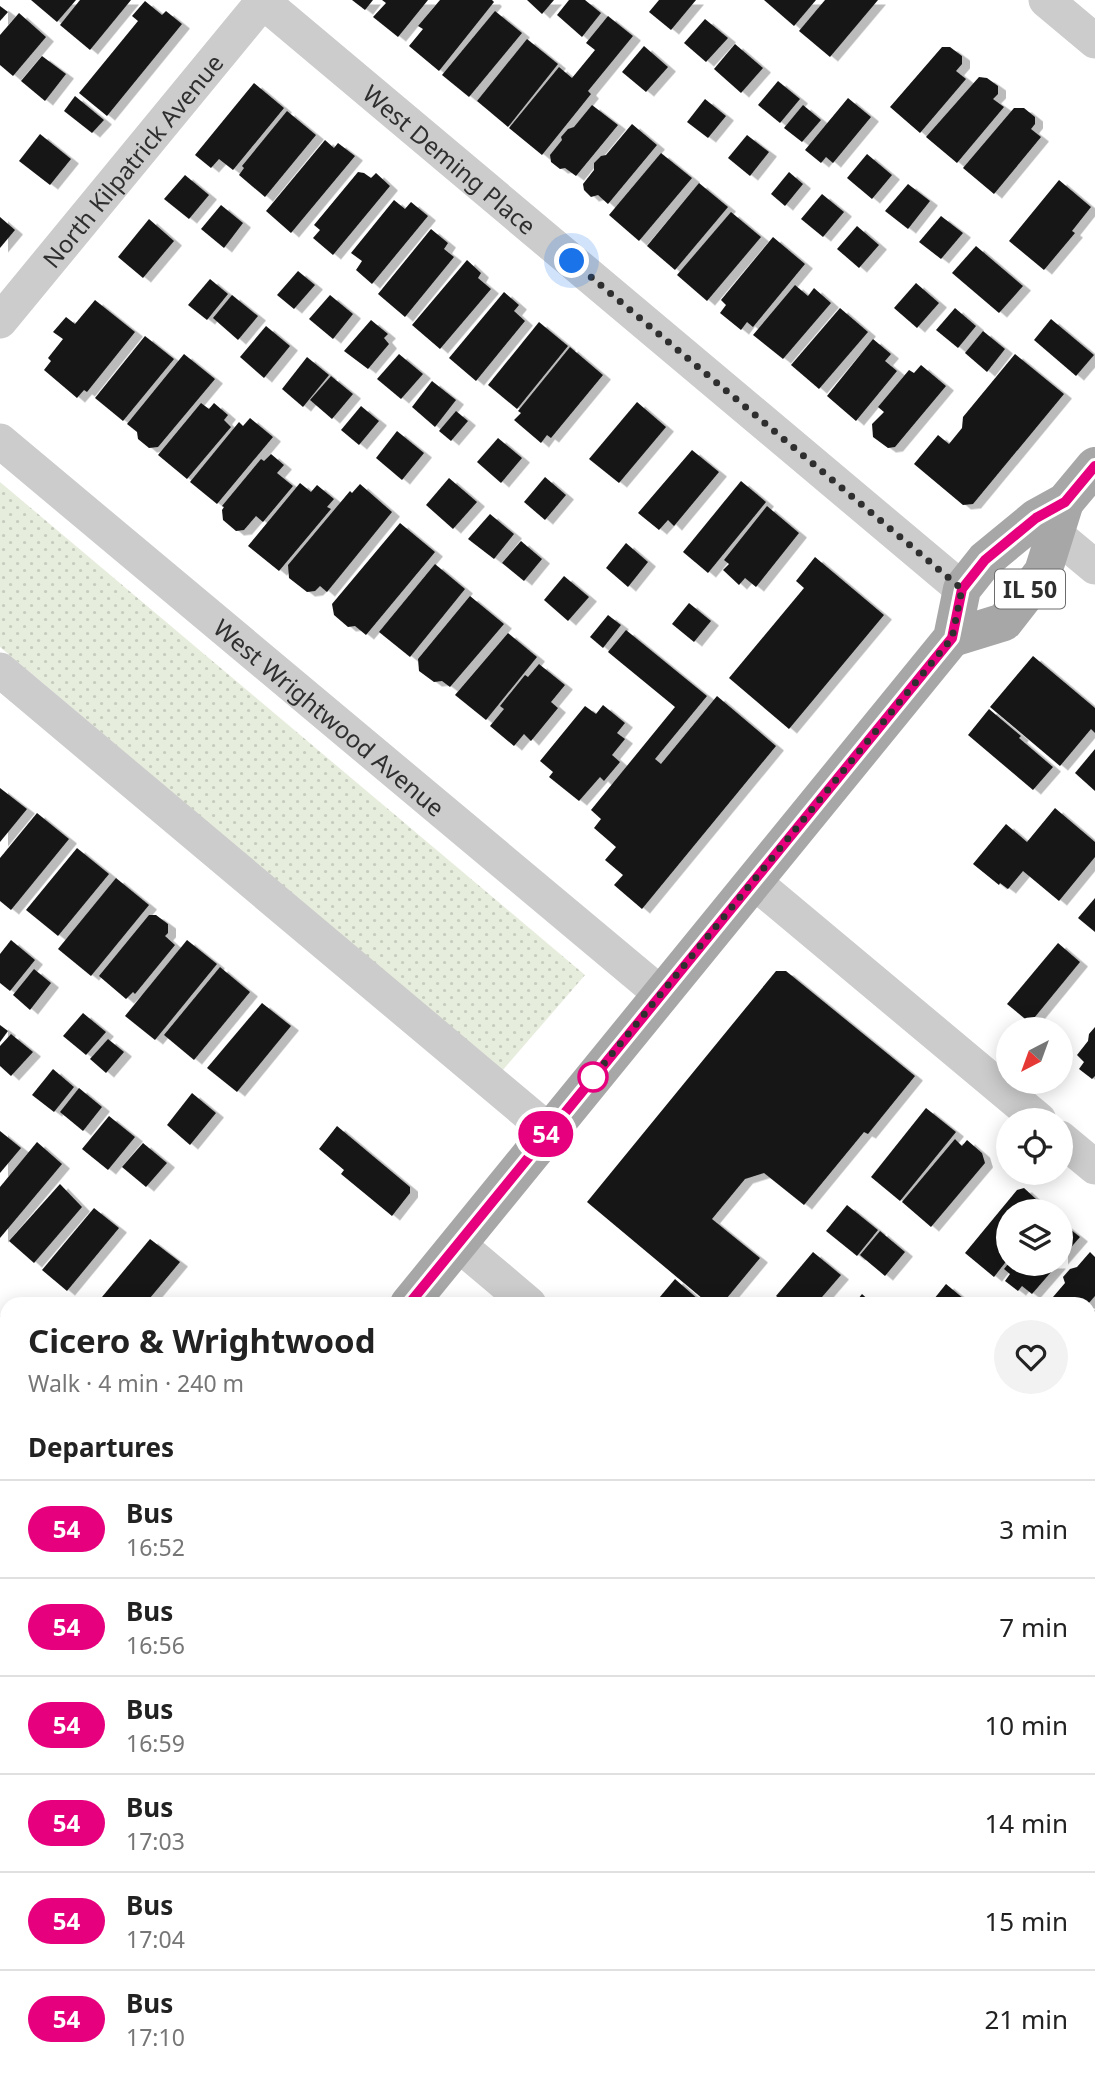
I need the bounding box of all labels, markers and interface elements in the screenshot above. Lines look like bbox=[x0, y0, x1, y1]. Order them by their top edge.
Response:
street label: North Kilpatrick Avenue bbox=[34, 46, 230, 274]
street label: West Deming Place bbox=[357, 77, 544, 241]
your location bbox=[554, 243, 589, 278]
road number: IL 50 bbox=[995, 569, 1065, 608]
street label: West Wrightwood Avenue bbox=[207, 611, 452, 823]
north arrow bbox=[996, 1017, 1073, 1094]
map controls bbox=[996, 1017, 1073, 1276]
unlabelled marker bbox=[578, 1062, 608, 1092]
button: locate bbox=[996, 1108, 1073, 1185]
line badge: 54 bbox=[514, 1111, 578, 1157]
text: 54 bbox=[532, 1117, 560, 1150]
button: layers bbox=[996, 1199, 1073, 1276]
text: Cicero & Wrightwood bbox=[28, 1318, 376, 1363]
button: heart bbox=[994, 1320, 1068, 1394]
text: Walk · 4 min · 240 m bbox=[28, 1367, 244, 1399]
text: Departures bbox=[28, 1429, 174, 1465]
text: Bus bbox=[126, 1495, 173, 1531]
text: 3 min bbox=[999, 1511, 1068, 1547]
text: 54 bbox=[53, 1512, 80, 1545]
text: 16:52 bbox=[126, 1531, 185, 1563]
text: Bus bbox=[126, 1593, 173, 1629]
text: 7 min bbox=[999, 1609, 1068, 1645]
text: 54 bbox=[53, 1610, 80, 1643]
text: 16:56 bbox=[126, 1629, 185, 1661]
text: Bus bbox=[126, 1691, 173, 1727]
text: 10 min bbox=[984, 1707, 1068, 1743]
text: 54 bbox=[53, 1708, 80, 1741]
text: 16:59 bbox=[126, 1727, 185, 1759]
text: Bus bbox=[126, 1789, 173, 1825]
text: 14 min bbox=[984, 1805, 1068, 1841]
text: 54 bbox=[53, 1806, 80, 1839]
text: 17:03 bbox=[126, 1825, 185, 1857]
text: Bus bbox=[126, 1887, 173, 1923]
text: 15 min bbox=[984, 1903, 1068, 1939]
text: 54 bbox=[53, 1904, 80, 1937]
text: 17:04 bbox=[126, 1923, 185, 1955]
text: Bus bbox=[126, 1985, 173, 2021]
text: 21 min bbox=[984, 2001, 1068, 2037]
text: 54 bbox=[53, 2002, 80, 2035]
text: 17:10 bbox=[126, 2021, 185, 2053]

